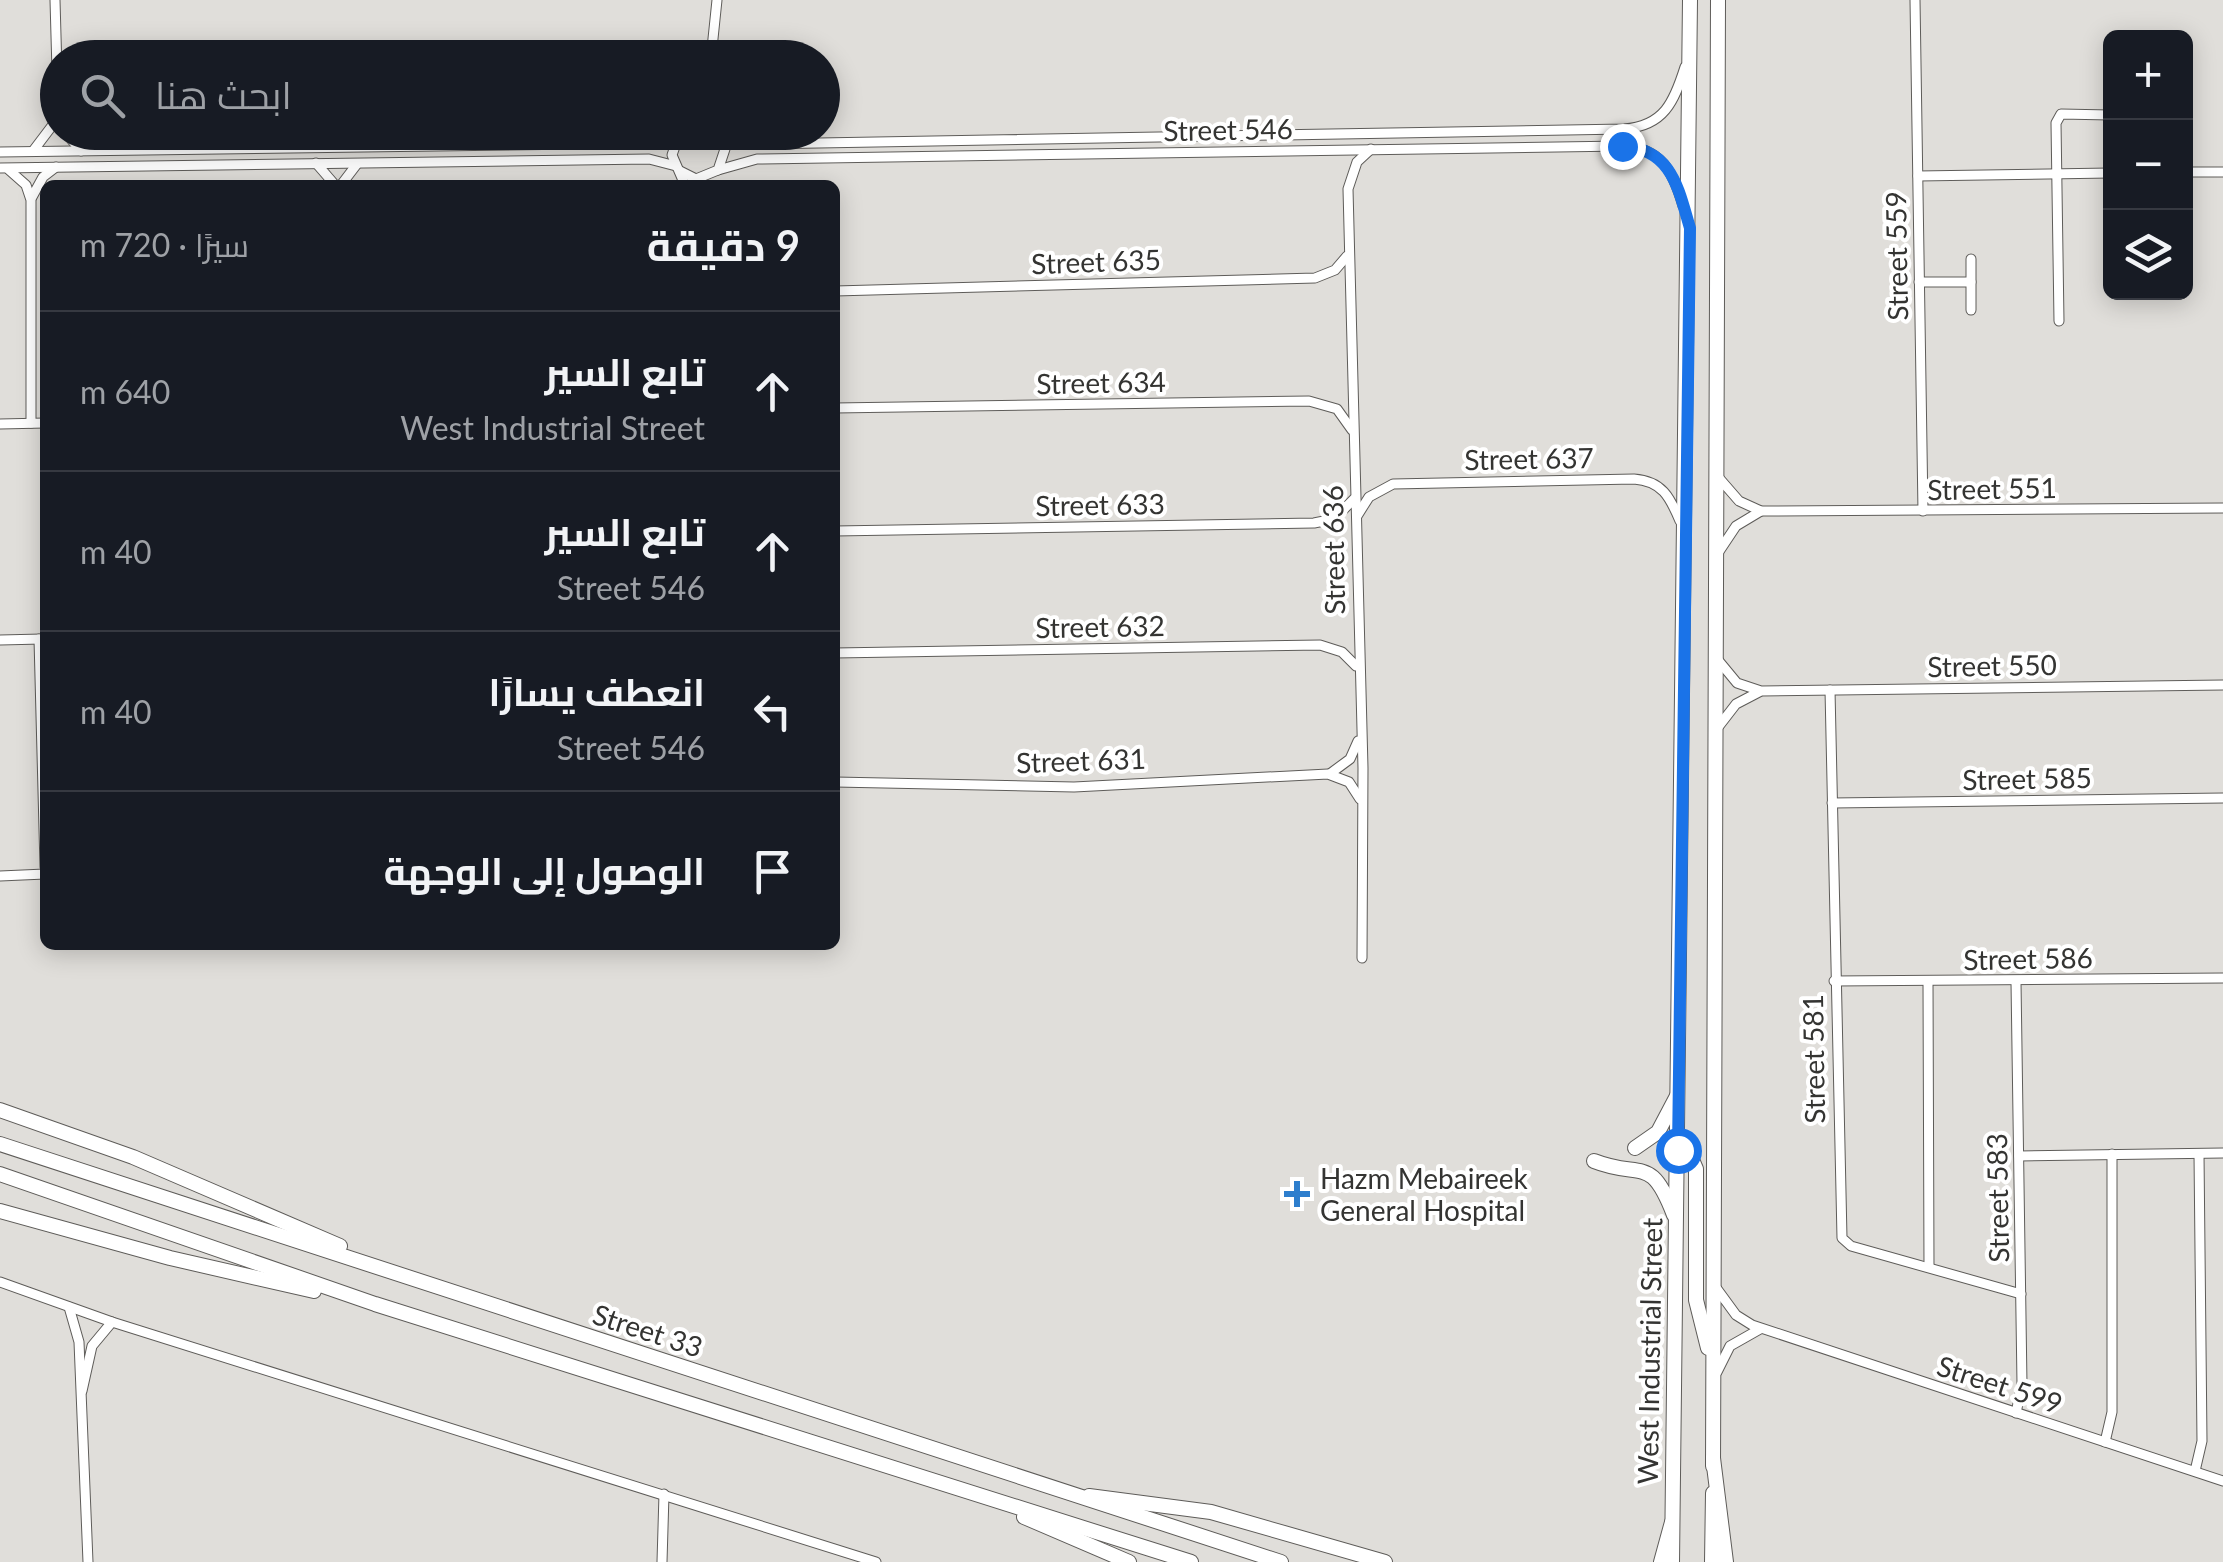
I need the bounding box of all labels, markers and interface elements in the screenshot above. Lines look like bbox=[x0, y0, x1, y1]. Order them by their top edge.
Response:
map controls bbox=[2103, 30, 2193, 300]
button: + bbox=[2103, 30, 2193, 120]
search box bbox=[40, 40, 840, 150]
icon: search bbox=[75, 68, 130, 123]
text: ابحث هنا bbox=[155, 71, 292, 117]
street label: Street 546 bbox=[1163, 111, 1293, 147]
button: − bbox=[2103, 120, 2193, 210]
route end bbox=[1600, 124, 1646, 170]
street label: Street 559 bbox=[1878, 191, 1914, 321]
button: layers bbox=[2103, 210, 2193, 300]
text: 9 دقيقة bbox=[647, 220, 800, 270]
text: سيرًا · 720 m bbox=[80, 225, 249, 264]
street label: Street 635 bbox=[1031, 242, 1161, 280]
text: تابع السير bbox=[545, 348, 705, 394]
icon: ahead bbox=[745, 364, 800, 419]
street label: Street 634 bbox=[1036, 364, 1166, 400]
text: 640 m bbox=[80, 372, 170, 411]
text: West Industrial Street bbox=[400, 408, 705, 447]
street label: Street 637 bbox=[1464, 440, 1594, 476]
street label: Street 551 bbox=[1927, 470, 2057, 506]
street label: Street 636 bbox=[1315, 485, 1351, 615]
street label: Street 633 bbox=[1035, 486, 1165, 522]
text: تابع السير bbox=[545, 508, 705, 554]
icon: ahead bbox=[745, 524, 800, 579]
text: 40 m bbox=[80, 532, 152, 571]
text: Street 546 bbox=[557, 568, 705, 607]
street label: Street 632 bbox=[1035, 608, 1165, 644]
street label: Street 550 bbox=[1927, 647, 2057, 683]
text: انعطف يسارًا bbox=[489, 668, 705, 714]
icon: left bbox=[745, 684, 800, 739]
text: 40 m bbox=[80, 692, 152, 731]
text: Street 546 bbox=[557, 728, 705, 767]
street label: Street 631 bbox=[1016, 741, 1146, 779]
street label: Street 585 bbox=[1962, 760, 2092, 796]
icon: arrive bbox=[745, 844, 800, 899]
text: الوصول إلى الوجهة bbox=[384, 847, 705, 893]
street label: Street 586 bbox=[1963, 940, 2093, 976]
street label: Street 581 bbox=[1795, 994, 1831, 1124]
route start bbox=[1656, 1128, 1702, 1174]
street label: Street 583 bbox=[1979, 1133, 2015, 1263]
place label: Hazm Mebaireek General Hospital bbox=[1320, 1161, 1529, 1227]
marker: Hazm Mebaireek General Hospital bbox=[1284, 1181, 1310, 1207]
street label: West Industrial Street bbox=[1630, 1217, 1668, 1485]
street label: Street 33 bbox=[589, 1296, 707, 1364]
street label: Street 599 bbox=[1933, 1348, 2067, 1420]

